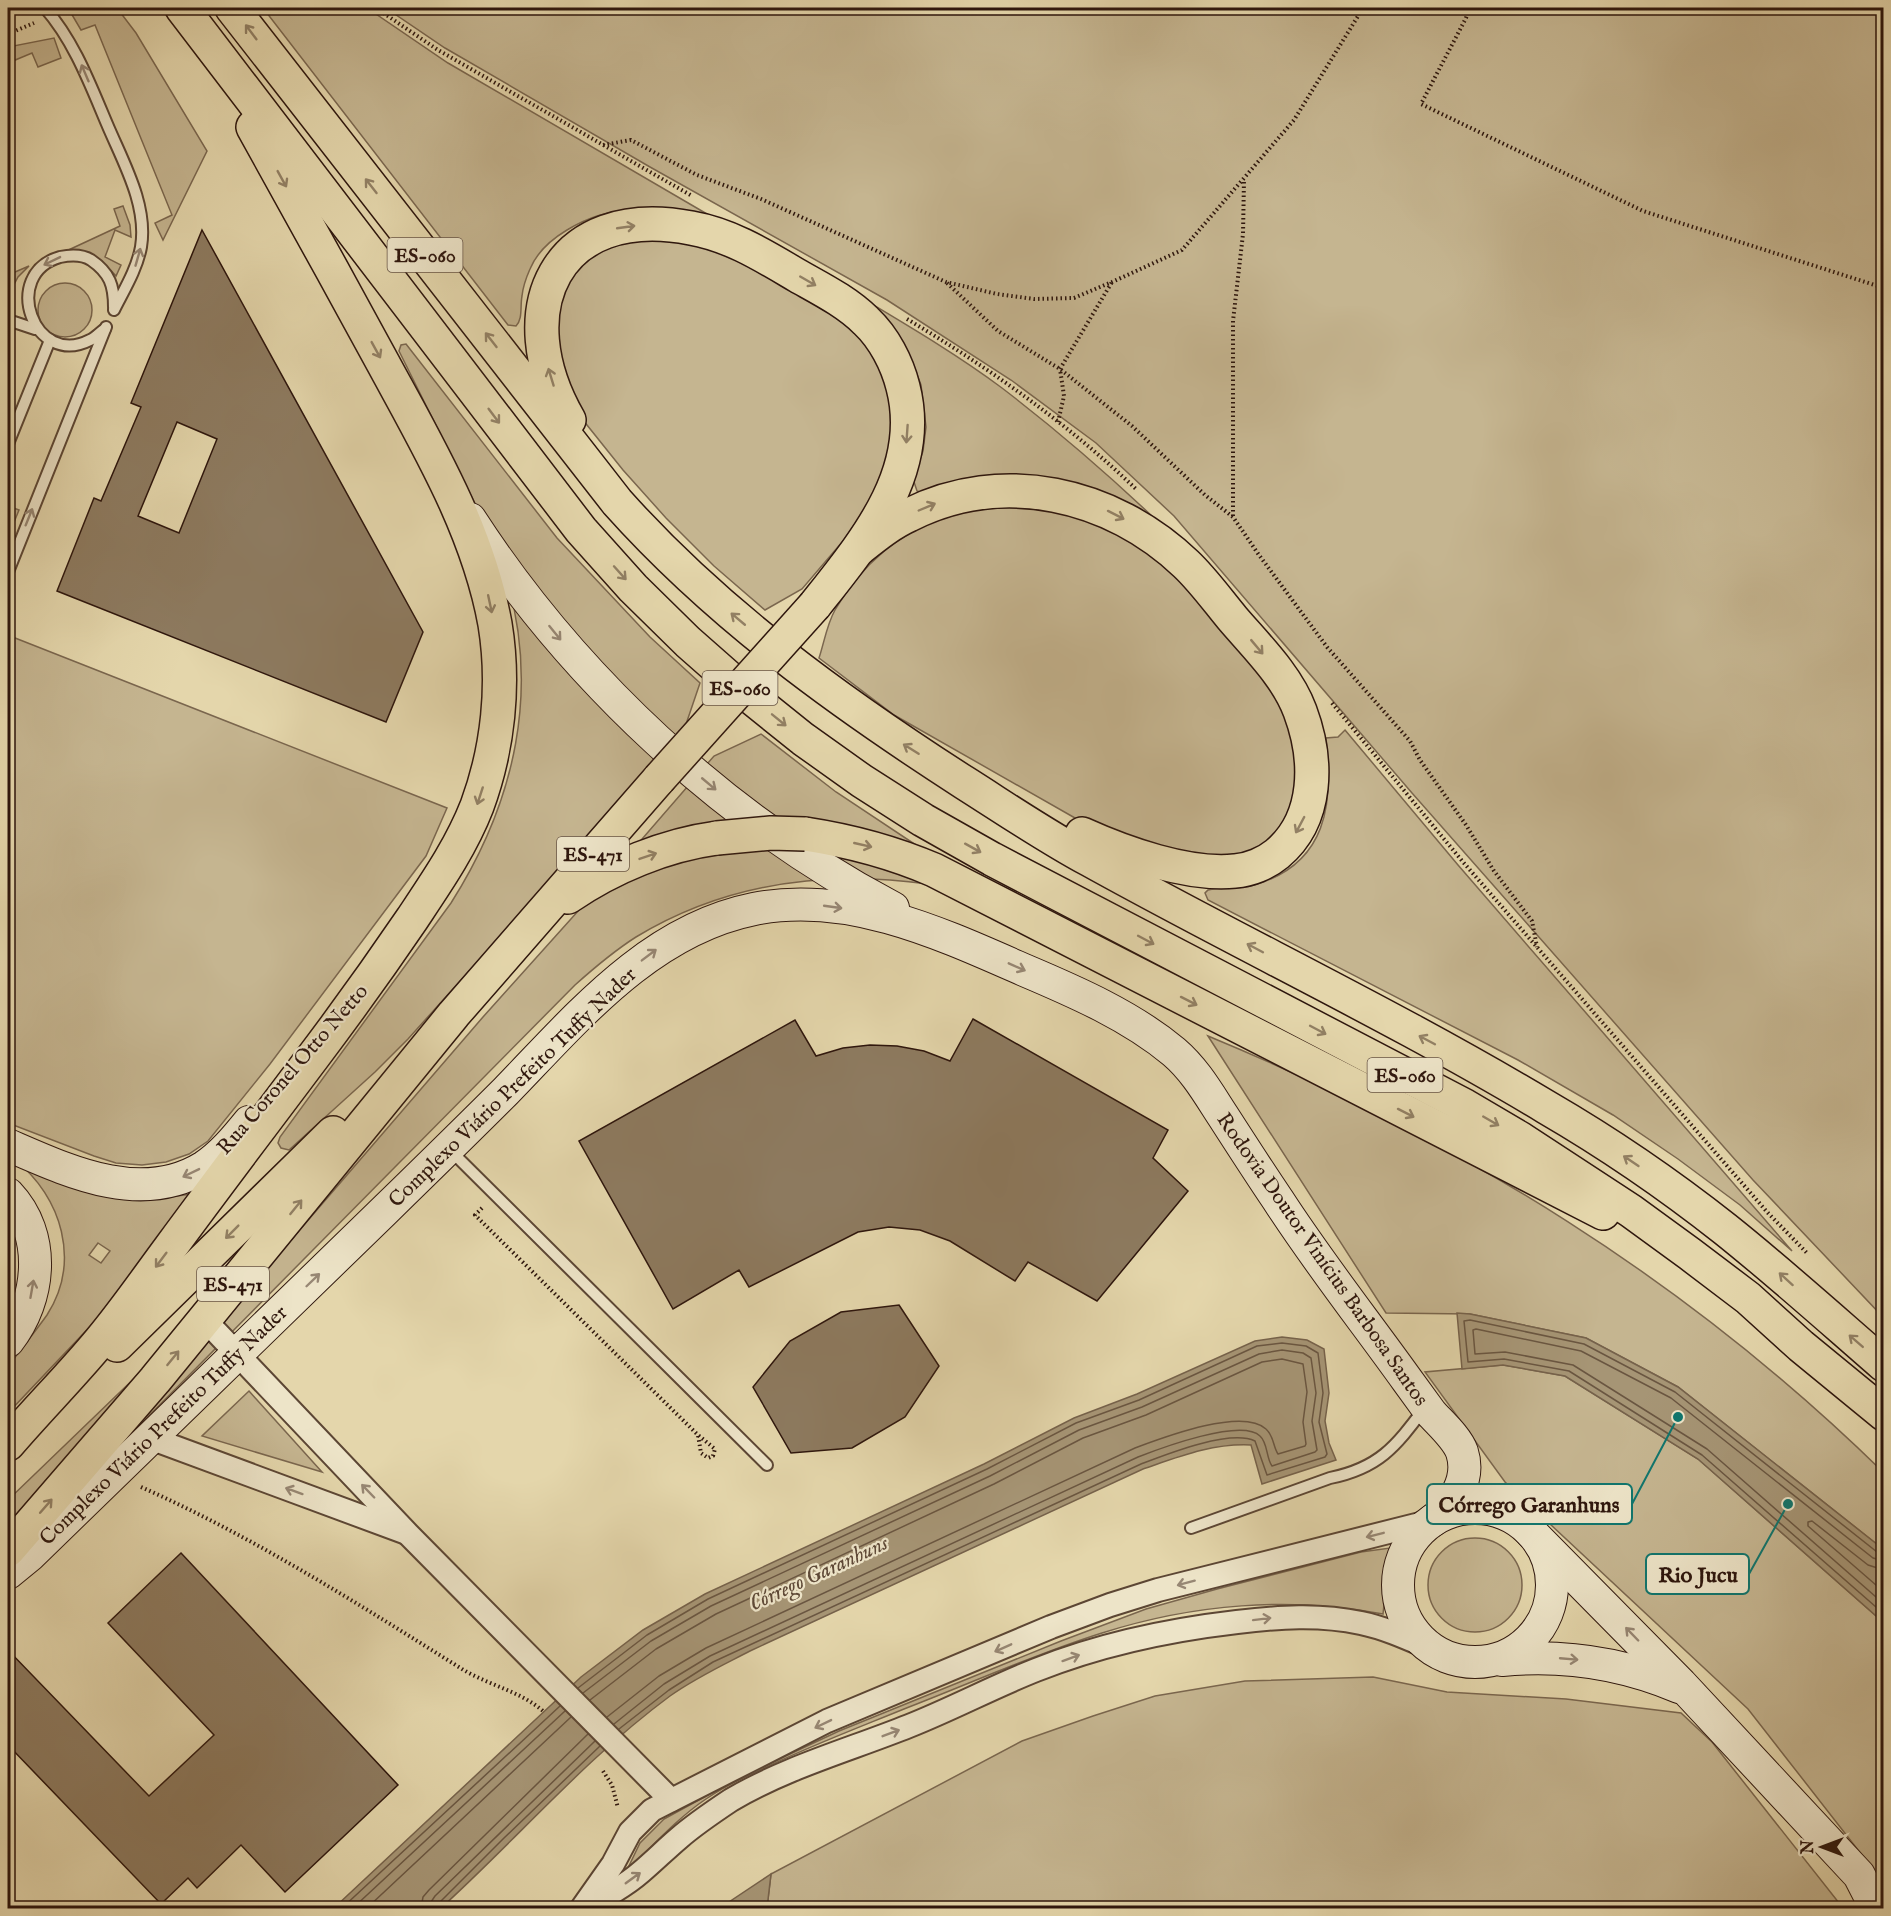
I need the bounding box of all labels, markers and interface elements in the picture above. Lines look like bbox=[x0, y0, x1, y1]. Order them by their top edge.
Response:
one-way arrow bbox=[245, 25, 258, 41]
one-way arrow bbox=[79, 64, 90, 83]
one-way arrow bbox=[276, 170, 288, 187]
one-way arrow bbox=[364, 179, 377, 195]
one-way arrow bbox=[615, 221, 635, 232]
road number: ES-060 bbox=[388, 238, 462, 272]
one-way arrow bbox=[133, 248, 144, 267]
one-way arrow bbox=[43, 256, 61, 268]
one-way arrow bbox=[799, 276, 816, 288]
one-way arrow bbox=[484, 332, 497, 348]
one-way arrow bbox=[370, 341, 382, 358]
one-way arrow bbox=[544, 368, 555, 387]
one-way arrow bbox=[488, 407, 501, 423]
one-way arrow bbox=[901, 424, 912, 444]
one-way arrow bbox=[918, 500, 936, 511]
one-way arrow bbox=[24, 509, 35, 527]
one-way arrow bbox=[1106, 510, 1124, 522]
one-way arrow bbox=[613, 565, 627, 580]
one-way arrow bbox=[485, 593, 496, 613]
one-way arrow bbox=[731, 612, 746, 626]
one-way arrow bbox=[548, 625, 561, 641]
one-way arrow bbox=[1250, 639, 1263, 655]
road number: ES-060 bbox=[702, 671, 777, 705]
one-way arrow bbox=[771, 713, 787, 726]
one-way arrow bbox=[903, 742, 920, 754]
one-way arrow bbox=[701, 777, 716, 791]
one-way arrow bbox=[474, 786, 485, 805]
one-way arrow bbox=[1294, 816, 1306, 833]
road number: ES-471 bbox=[557, 837, 629, 871]
one-way arrow bbox=[853, 839, 872, 851]
one-way arrow bbox=[965, 843, 982, 855]
one-way arrow bbox=[638, 850, 657, 861]
one-way arrow bbox=[822, 901, 842, 912]
one-way arrow bbox=[1136, 935, 1154, 946]
one-way arrow bbox=[1246, 942, 1264, 954]
one-way arrow bbox=[641, 949, 657, 962]
street label: Complexo Viário Prefeito Tuffy Nader bbox=[383, 962, 643, 1214]
one-way arrow bbox=[1008, 962, 1026, 973]
street label: Rua Coronel Otto Netto bbox=[212, 979, 375, 1161]
one-way arrow bbox=[1180, 996, 1198, 1007]
one-way arrow bbox=[1309, 1025, 1327, 1036]
one-way arrow bbox=[1419, 1034, 1436, 1046]
road number: ES-060 bbox=[1368, 1058, 1442, 1092]
one-way arrow bbox=[1397, 1107, 1415, 1119]
street label: Rodovia Doutor Vinícius Barbosa Santos bbox=[1210, 1108, 1434, 1412]
one-way arrow bbox=[1482, 1116, 1499, 1128]
one-way arrow bbox=[1623, 1155, 1639, 1167]
one-way arrow bbox=[182, 1168, 200, 1180]
one-way arrow bbox=[290, 1199, 303, 1215]
one-way arrow bbox=[225, 1224, 240, 1239]
one-way arrow bbox=[155, 1251, 167, 1267]
road number: ES-471 bbox=[197, 1267, 269, 1301]
one-way arrow bbox=[1779, 1272, 1794, 1286]
one-way arrow bbox=[306, 1273, 321, 1288]
one-way arrow bbox=[27, 1280, 38, 1299]
street label: Complexo Viário Prefeito Tuffy Nader bbox=[34, 1300, 294, 1552]
one-way arrow bbox=[1849, 1334, 1864, 1348]
one-way arrow bbox=[166, 1351, 180, 1366]
one-way arrow bbox=[361, 1484, 375, 1499]
callout: Córrego Garanhuns bbox=[1427, 1484, 1632, 1524]
one-way arrow bbox=[285, 1485, 304, 1496]
text: Córrego Garanhuns bbox=[1438, 1492, 1620, 1520]
one-way arrow bbox=[39, 1499, 53, 1514]
water label: Córrego Garanhuns bbox=[745, 1529, 894, 1618]
one-way arrow bbox=[1366, 1530, 1385, 1542]
callout: Rio Jucu bbox=[1646, 1554, 1749, 1594]
text: Rio Jucu bbox=[1658, 1562, 1738, 1590]
one-way arrow bbox=[1177, 1577, 1196, 1589]
one-way arrow bbox=[1251, 1613, 1271, 1624]
one-way arrow bbox=[1625, 1627, 1640, 1642]
one-way arrow bbox=[994, 1643, 1012, 1655]
one-way arrow bbox=[1061, 1651, 1080, 1662]
one-way arrow bbox=[1558, 1654, 1578, 1665]
one-way arrow bbox=[814, 1718, 832, 1730]
one-way arrow bbox=[881, 1726, 900, 1737]
north arrow bbox=[1792, 1817, 1852, 1877]
text: N bbox=[1799, 1840, 1819, 1855]
one-way arrow bbox=[624, 1872, 640, 1885]

